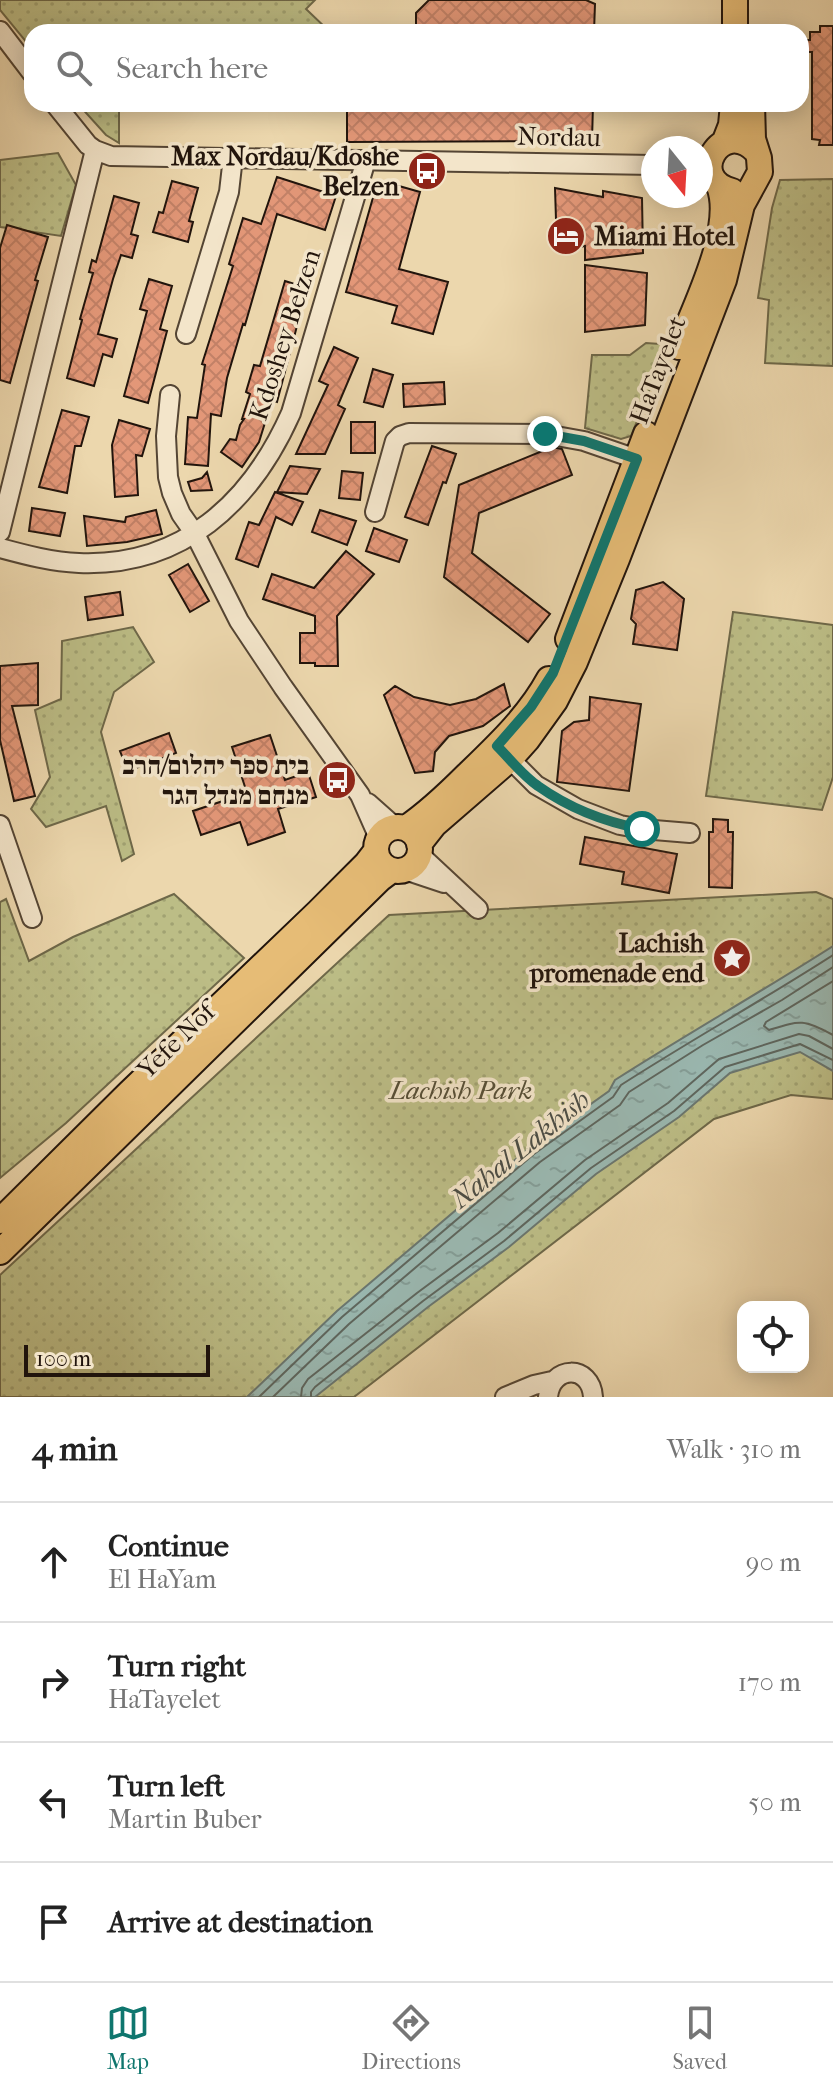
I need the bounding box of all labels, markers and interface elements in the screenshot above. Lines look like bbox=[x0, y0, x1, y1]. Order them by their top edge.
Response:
search box bbox=[24, 24, 809, 112]
icon: search bbox=[52, 46, 96, 90]
text: Search here bbox=[116, 51, 268, 86]
street label: Nordau bbox=[517, 121, 601, 153]
north arrow bbox=[641, 136, 713, 208]
place label: Max Nordau/Kdoshe Belzen bbox=[171, 141, 400, 202]
bus stop icon: Max Nordau/Kdoshe Belzen bbox=[406, 150, 448, 192]
hotel icon: Miami Hotel bbox=[545, 215, 587, 257]
place label: Miami Hotel bbox=[594, 221, 736, 252]
street label: Kdoshey Belzen bbox=[243, 245, 327, 425]
street label: HaTayelet bbox=[623, 311, 693, 428]
route end bbox=[527, 416, 563, 452]
place label: בית ספר יהלום/הרב מנחם מנדל הגר bbox=[122, 750, 309, 811]
bus stop icon: בית ספר יהלום/הרב מנחם מנדל הגר bbox=[316, 759, 358, 801]
route start bbox=[624, 811, 660, 847]
place label: Lachish promenade end bbox=[529, 928, 705, 989]
place icon: Lachish promenade end bbox=[711, 937, 753, 979]
street label: Yefe Nof bbox=[130, 993, 225, 1086]
park label: Lachish Park bbox=[388, 1075, 532, 1106]
water label: Nahal Lakhish bbox=[443, 1083, 596, 1216]
map controls bbox=[737, 1301, 809, 1373]
button: locate bbox=[737, 1301, 809, 1373]
scale bar bbox=[24, 1341, 210, 1377]
text: 100 m bbox=[36, 1346, 91, 1372]
text: 4 min bbox=[32, 1429, 117, 1469]
text: Walk · 310 m bbox=[667, 1434, 801, 1465]
text: Continue bbox=[108, 1529, 229, 1564]
icon: ahead bbox=[32, 1540, 76, 1584]
text: 90 m bbox=[746, 1547, 801, 1578]
text: El HaYam bbox=[108, 1564, 217, 1595]
text: Turn right bbox=[108, 1649, 246, 1684]
icon: right bbox=[32, 1660, 76, 1704]
text: 170 m bbox=[738, 1667, 801, 1698]
text: HaTayelet bbox=[108, 1684, 221, 1715]
text: Turn left bbox=[108, 1769, 225, 1804]
icon: left bbox=[32, 1780, 76, 1824]
text: 50 m bbox=[748, 1787, 801, 1818]
text: Martin Buber bbox=[108, 1804, 262, 1835]
icon: arrive bbox=[32, 1900, 76, 1944]
text: Arrive at destination bbox=[108, 1905, 373, 1940]
tab: Map bbox=[106, 2001, 150, 2075]
tab: Directions bbox=[362, 2001, 461, 2075]
tab: Saved bbox=[673, 2001, 727, 2075]

